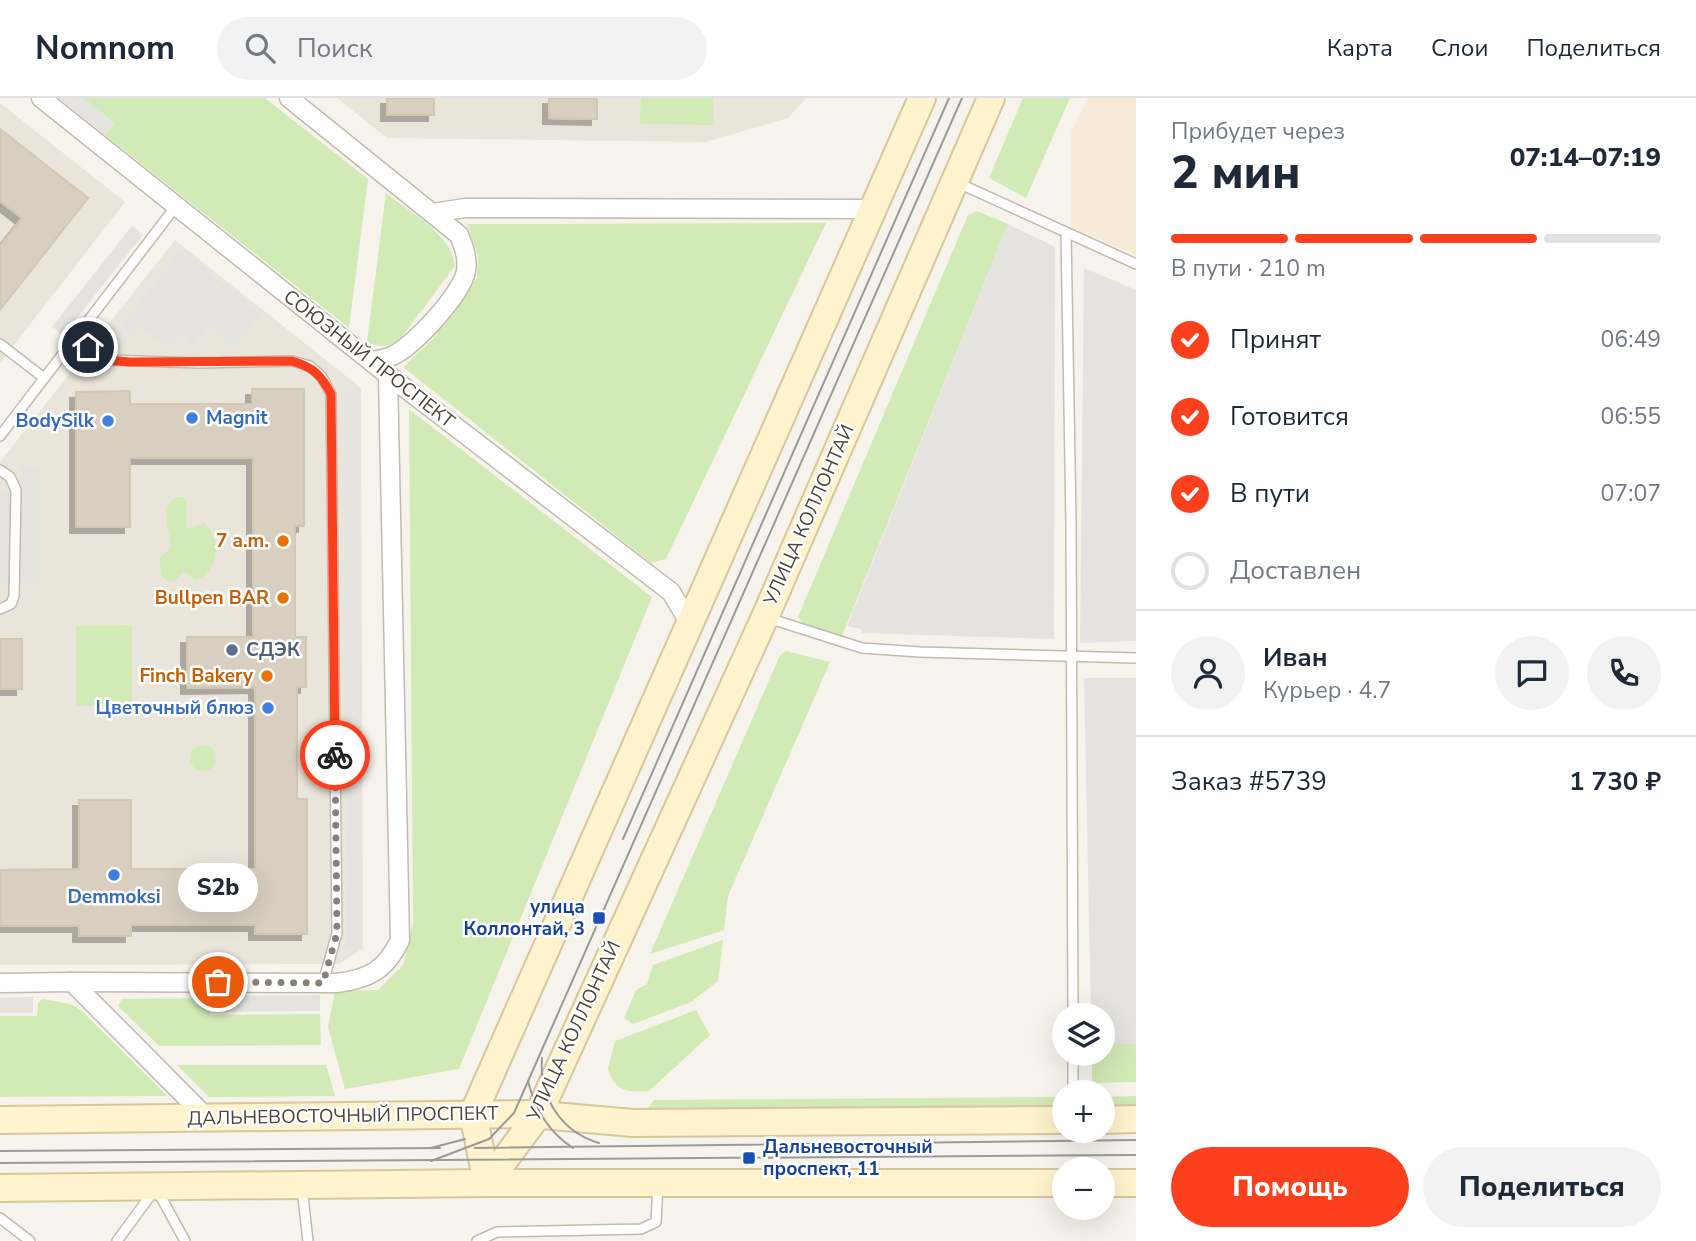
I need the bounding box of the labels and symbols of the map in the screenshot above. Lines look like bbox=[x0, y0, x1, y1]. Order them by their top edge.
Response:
street label: СОЮЗНЫЙ ПРОСПЕКТ bbox=[278, 284, 460, 434]
pin bbox=[58, 317, 118, 377]
place label: Magnit bbox=[206, 405, 268, 431]
place label: BodySilk bbox=[16, 408, 95, 434]
marker: Magnit bbox=[184, 410, 200, 426]
marker: BodySilk bbox=[100, 413, 116, 429]
street label: УЛИЦА КОЛЛОНТАЙ bbox=[757, 420, 861, 611]
place label: 7 a.m. bbox=[216, 528, 269, 554]
marker: 7 a.m. bbox=[275, 533, 291, 549]
place label: Bullpen BAR bbox=[155, 585, 269, 611]
marker: Bullpen BAR bbox=[275, 590, 291, 606]
place label: СДЭК bbox=[246, 637, 300, 663]
marker: СДЭК bbox=[224, 642, 240, 658]
place label: Finch Bakery bbox=[139, 663, 254, 689]
marker: Finch Bakery bbox=[259, 668, 275, 684]
place label: Цветочный блюз bbox=[96, 695, 254, 721]
marker: Цветочный блюз bbox=[260, 700, 276, 716]
courier bbox=[300, 720, 370, 790]
callout: S2b bbox=[178, 863, 258, 912]
marker: Demmoksi bbox=[106, 867, 122, 883]
place label: Demmoksi bbox=[67, 884, 161, 910]
place label: улица Коллонтай, 3 bbox=[463, 894, 585, 942]
marker: улица Коллонтай, 3 bbox=[591, 910, 607, 926]
street label: УЛИЦА КОЛЛОНТАЙ bbox=[520, 937, 627, 1126]
pin bbox=[188, 952, 248, 1012]
street label: ДАЛЬНЕВОСТОЧНЫЙ ПРОСПЕКТ bbox=[187, 1100, 499, 1132]
place label: Дальневосточный проспект, 11 bbox=[763, 1134, 933, 1182]
marker: Дальневосточный проспект, 11 bbox=[741, 1150, 757, 1166]

